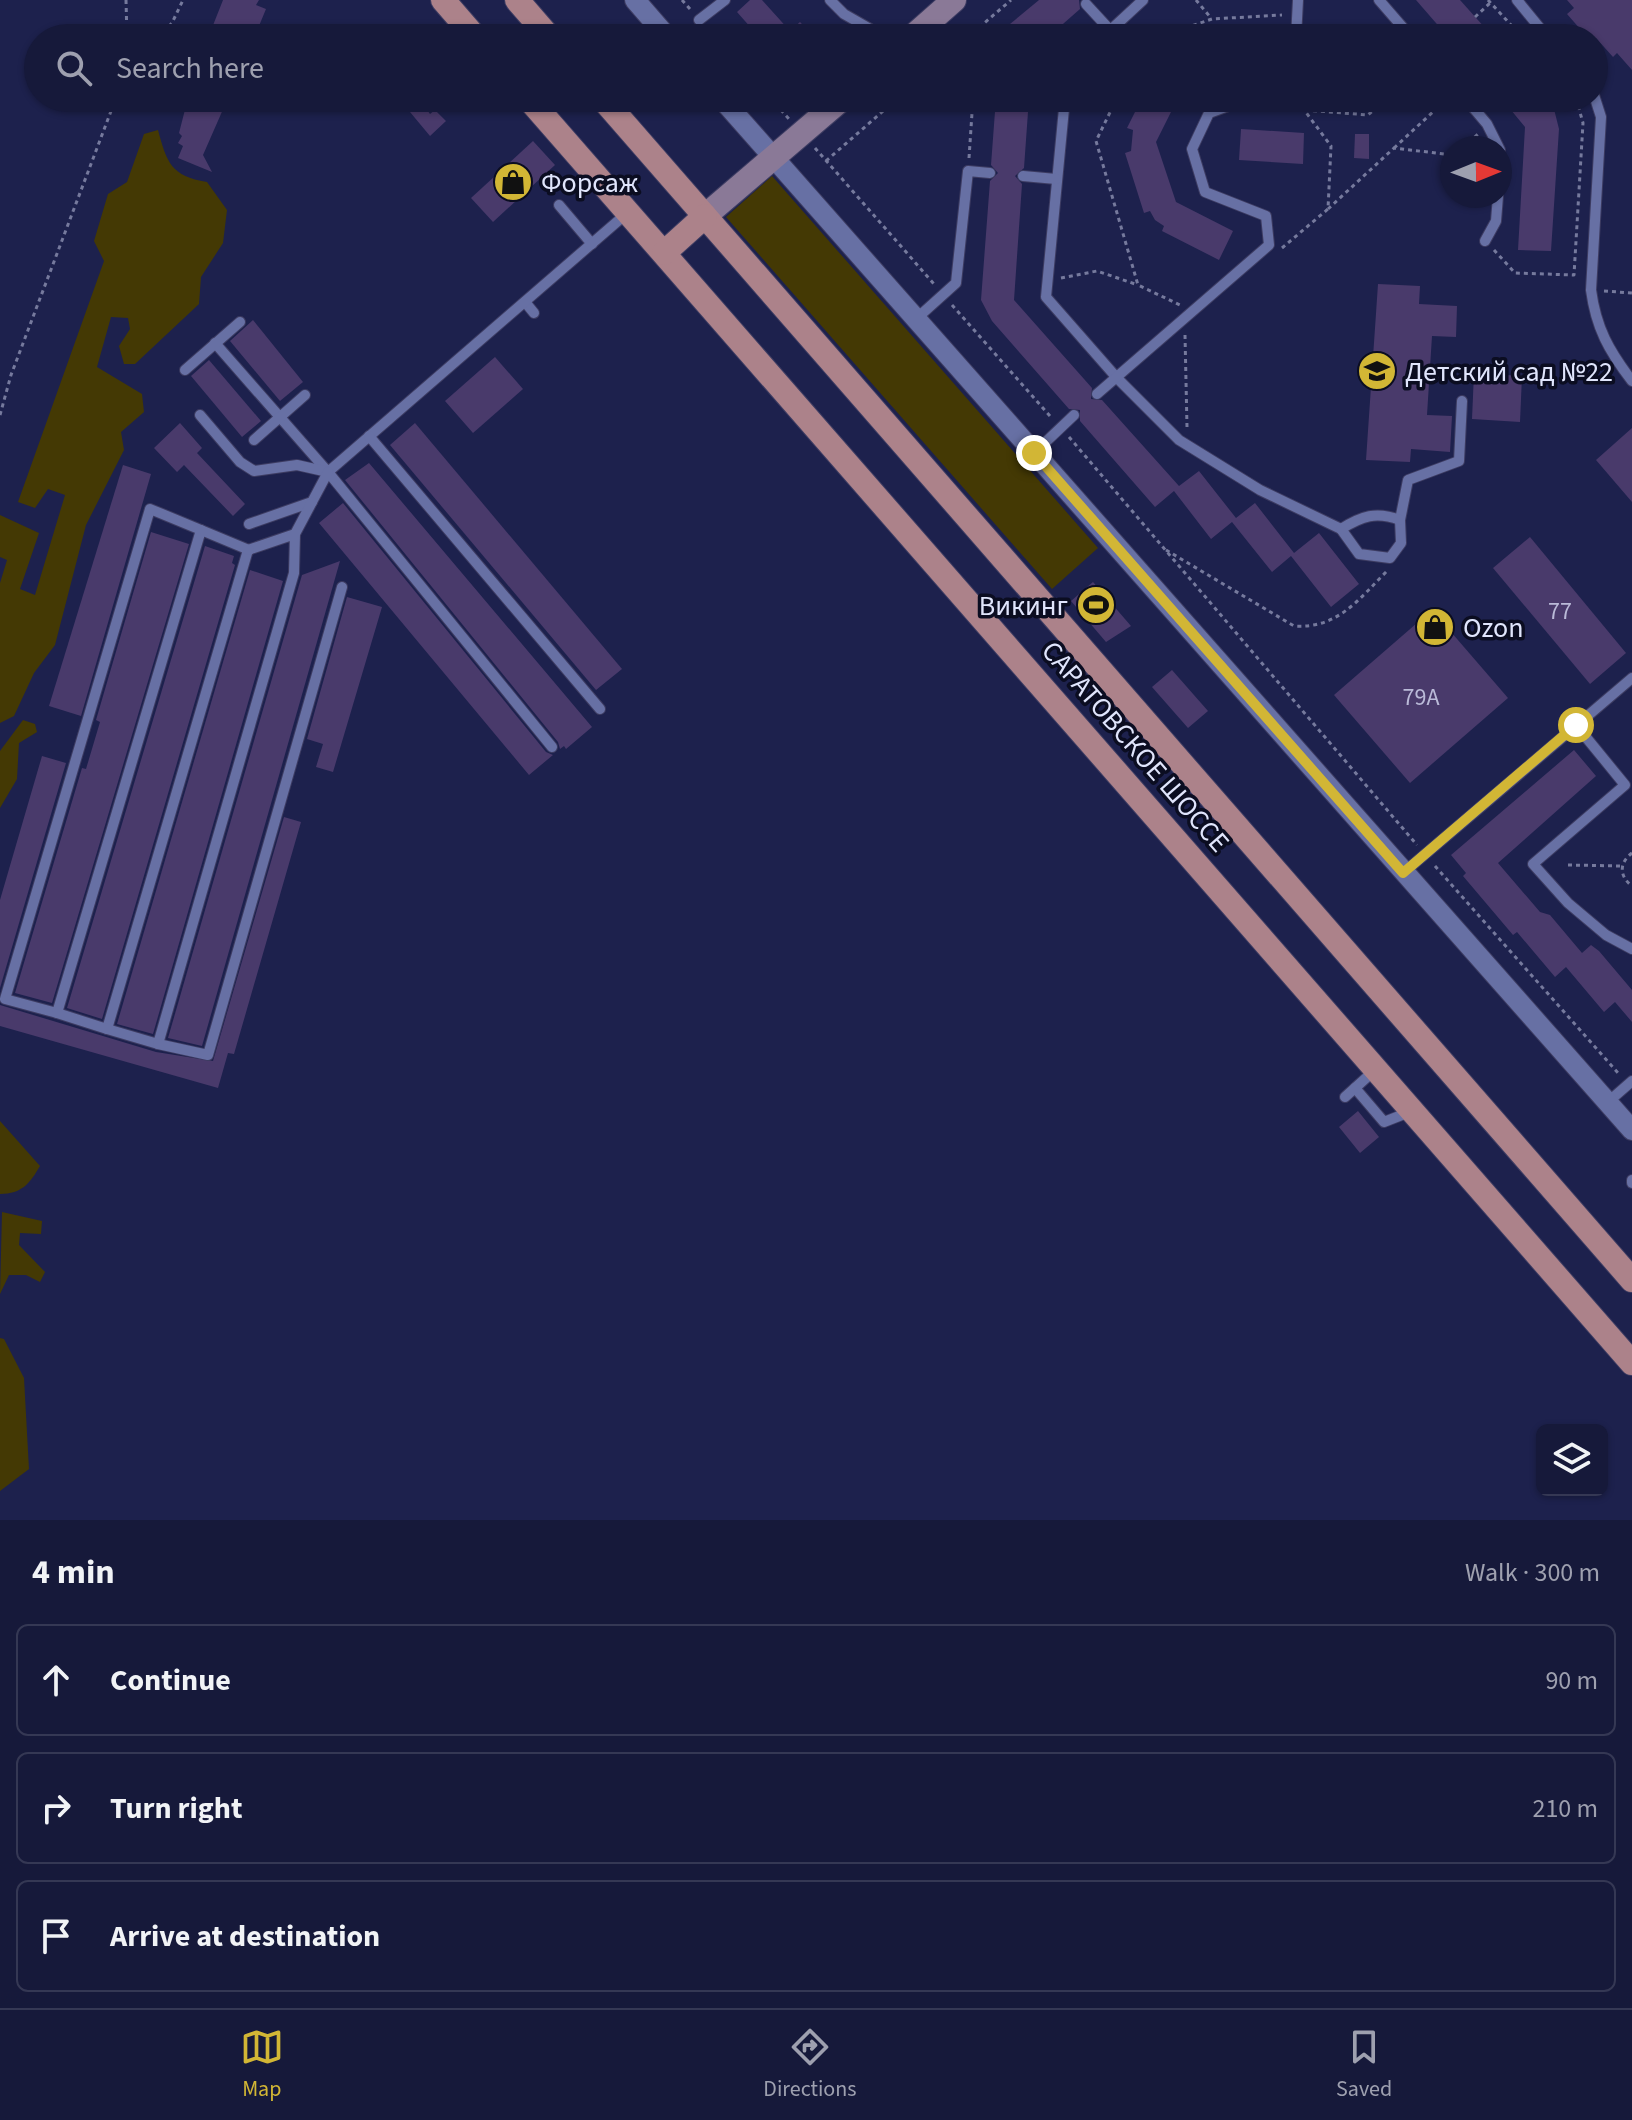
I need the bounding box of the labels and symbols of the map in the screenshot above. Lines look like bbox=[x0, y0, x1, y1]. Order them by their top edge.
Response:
north arrow bbox=[1440, 136, 1512, 208]
shop icon: Форсаж bbox=[492, 161, 534, 203]
place label: Форсаж bbox=[541, 163, 638, 203]
school or university icon: Детский сад №22 bbox=[1356, 350, 1398, 392]
place label: Детский сад №22 bbox=[1405, 352, 1613, 392]
route end bbox=[1016, 435, 1052, 471]
sports icon: Викинг bbox=[1075, 584, 1117, 626]
place label: Викинг bbox=[979, 586, 1068, 626]
house number: 77 bbox=[1548, 594, 1572, 629]
shop icon: Ozon bbox=[1414, 606, 1456, 648]
place label: Ozon bbox=[1463, 608, 1524, 648]
street label: САРАТОВСКОЕ ШОССЕ bbox=[1032, 632, 1238, 861]
house number: 79А bbox=[1403, 680, 1439, 715]
route start bbox=[1558, 707, 1594, 743]

